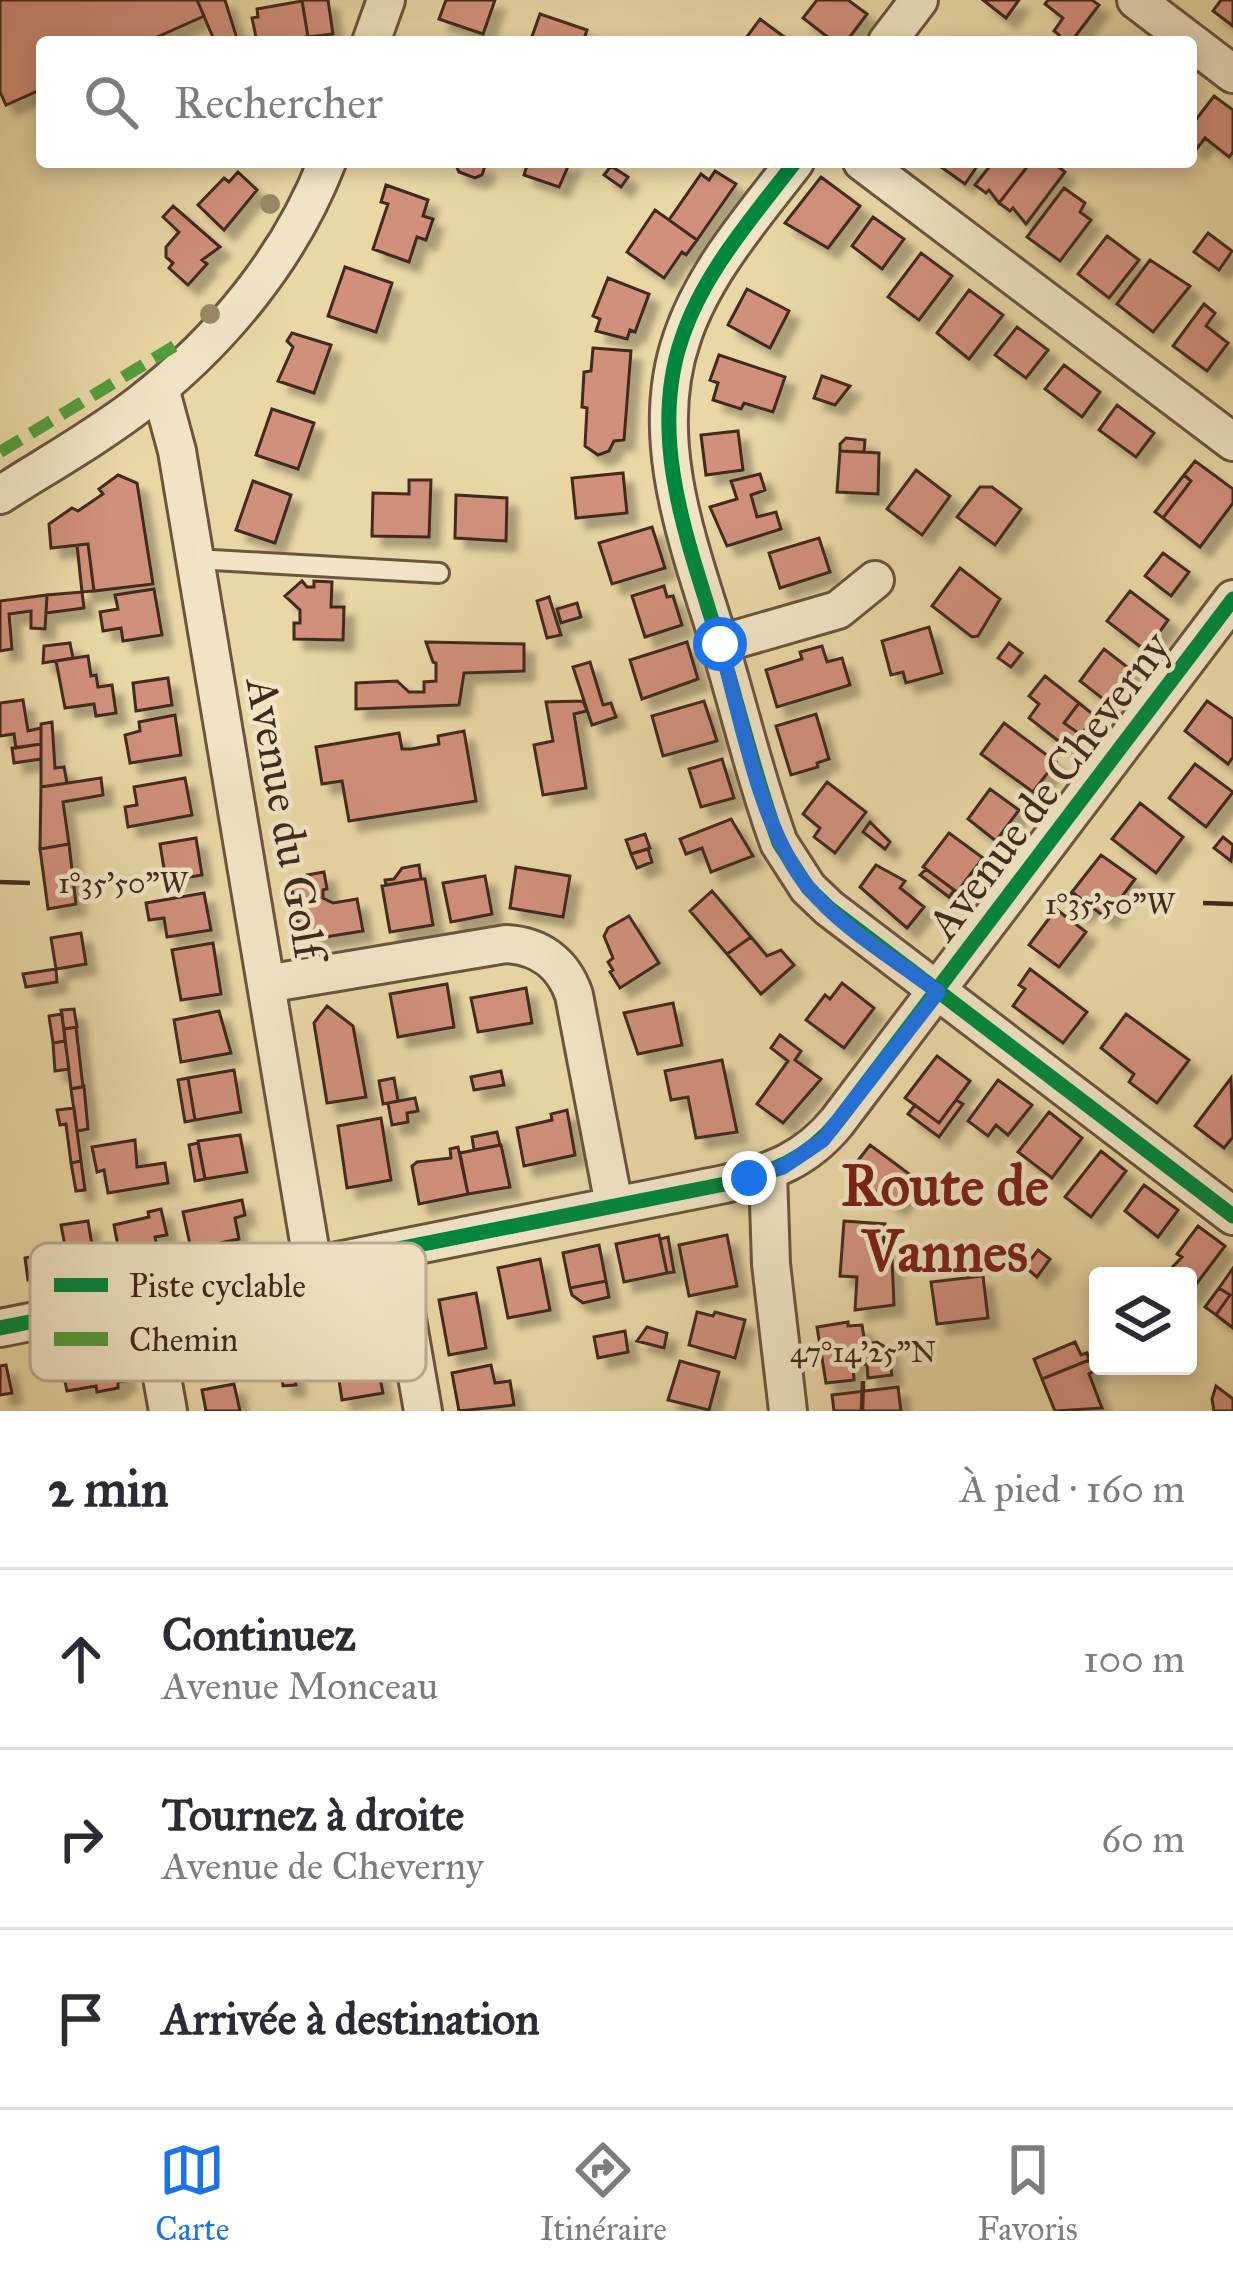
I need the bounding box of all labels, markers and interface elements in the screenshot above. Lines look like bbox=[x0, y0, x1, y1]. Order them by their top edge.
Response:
search box bbox=[36, 36, 1197, 168]
icon: search bbox=[78, 69, 144, 135]
text: Rechercher bbox=[174, 75, 383, 130]
route start bbox=[693, 617, 747, 671]
street label: Avenue de Cheverny bbox=[914, 620, 1183, 952]
street label: Avenue du Golf bbox=[234, 671, 339, 969]
text: 1°35'50"W bbox=[58, 865, 190, 901]
text: 1°35'50"W bbox=[1045, 886, 1177, 922]
route end bbox=[722, 1151, 776, 1205]
district label: Route de Vannes bbox=[841, 1151, 1049, 1287]
legend bbox=[30, 1243, 426, 1381]
text: Piste cyclable bbox=[129, 1266, 306, 1306]
map controls bbox=[1089, 1267, 1197, 1375]
button: layers bbox=[1089, 1267, 1197, 1375]
text: Chemin bbox=[129, 1320, 238, 1360]
text: 47°14'25"N bbox=[790, 1334, 936, 1370]
text: 2 min bbox=[48, 1458, 169, 1520]
text: À pied · 160 m bbox=[960, 1465, 1185, 1513]
text: Continuez bbox=[162, 1607, 356, 1662]
icon: ahead bbox=[48, 1626, 114, 1692]
text: 100 m bbox=[1083, 1635, 1185, 1683]
text: Avenue Monceau bbox=[162, 1662, 438, 1710]
text: Tournez à droite bbox=[162, 1787, 464, 1842]
icon: right bbox=[48, 1806, 114, 1872]
text: 60 m bbox=[1101, 1815, 1185, 1863]
text: Avenue de Cheverny bbox=[162, 1842, 484, 1890]
icon: arrive bbox=[48, 1986, 114, 2052]
text: Arrivée à destination bbox=[162, 1991, 540, 2046]
tab: Carte bbox=[155, 2137, 229, 2249]
tab: Itinéraire bbox=[540, 2137, 667, 2249]
tab: Favoris bbox=[977, 2137, 1078, 2249]

